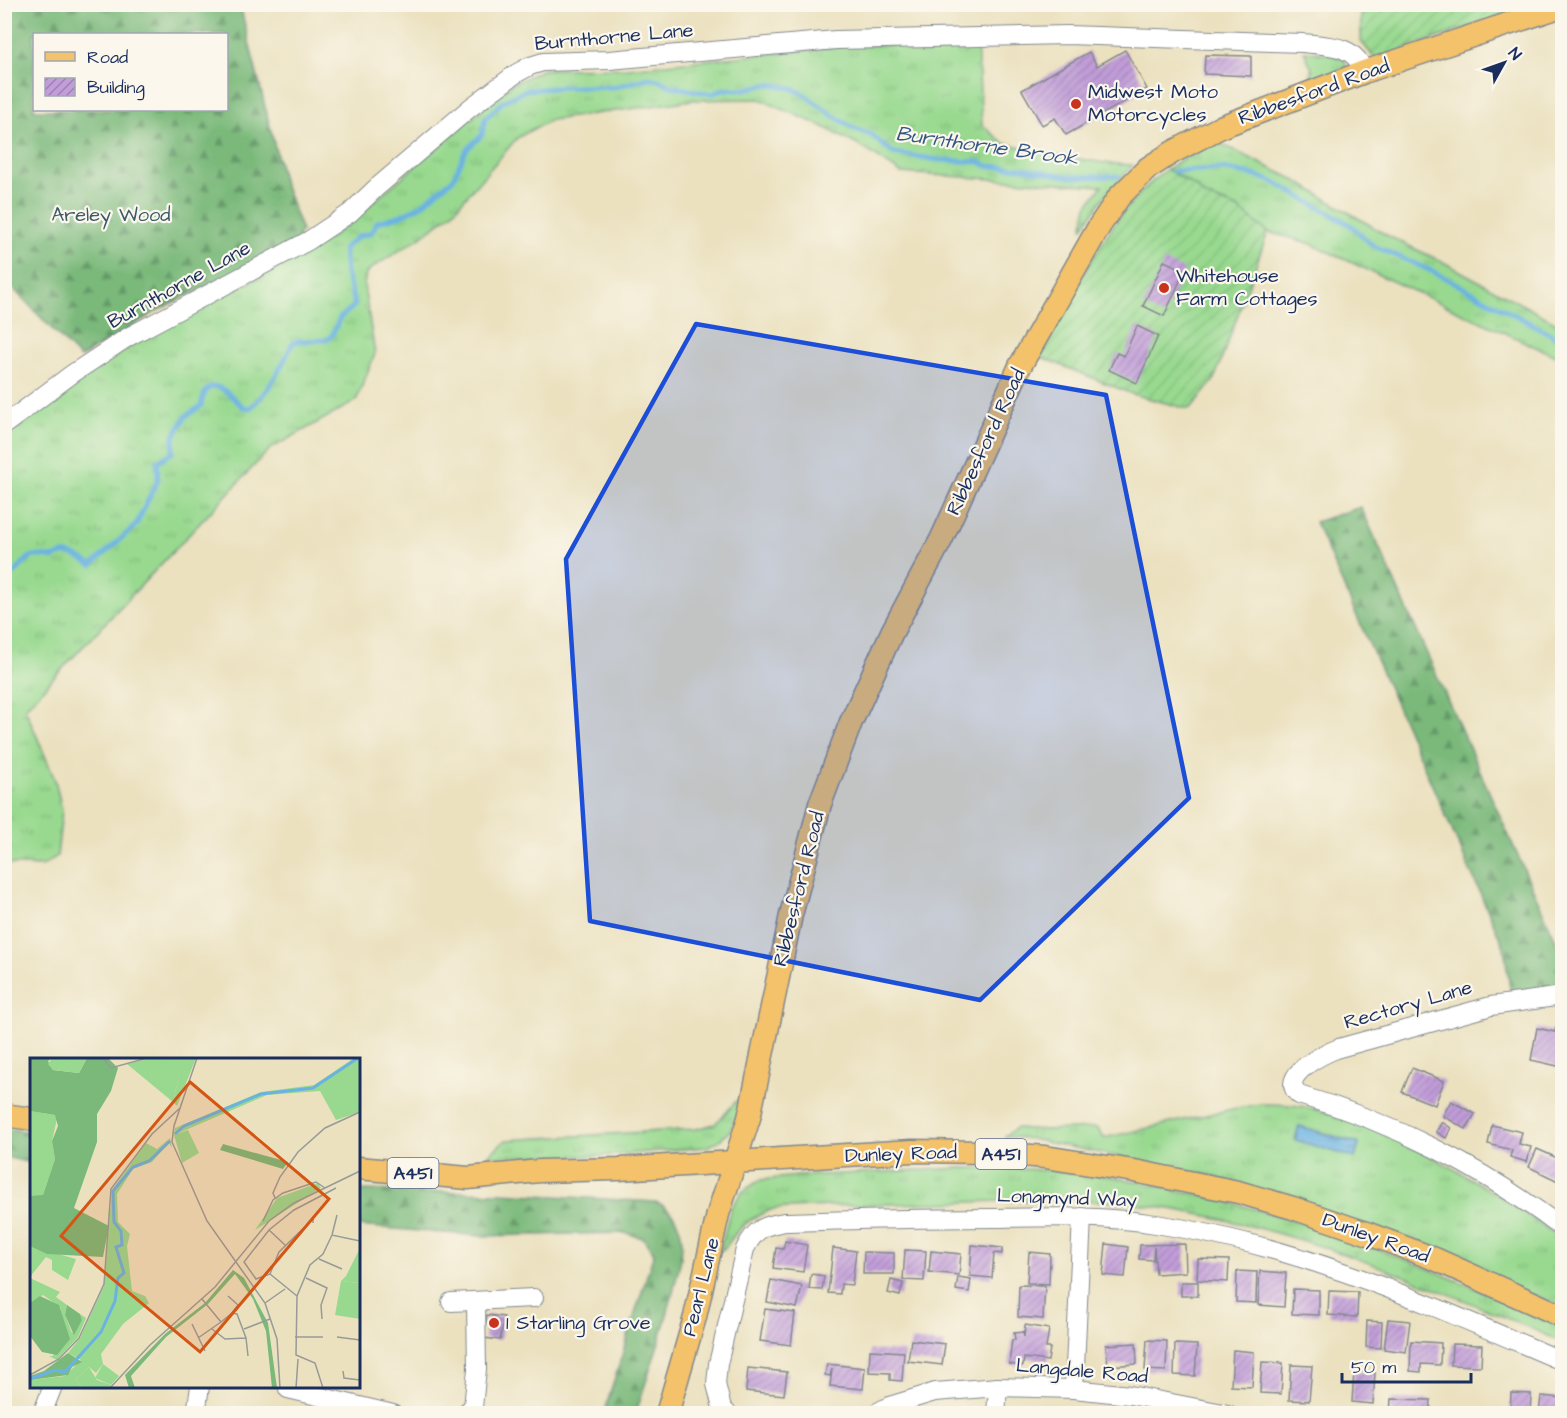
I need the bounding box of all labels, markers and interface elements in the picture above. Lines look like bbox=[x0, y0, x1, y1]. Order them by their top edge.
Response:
street label: Burnthorne Lane bbox=[533, 16, 695, 58]
legend bbox=[33, 33, 228, 111]
north arrow bbox=[1474, 33, 1534, 93]
text: N bbox=[1503, 43, 1526, 65]
text: Road bbox=[87, 45, 128, 70]
street label: Ribbesford Road bbox=[1235, 52, 1393, 132]
text: Building bbox=[87, 75, 145, 101]
place label: Midwest Moto Motorcycles bbox=[1088, 78, 1218, 130]
marker: Midwest Moto Motorcycles bbox=[1069, 97, 1083, 111]
water label: Burnthorne Brook bbox=[894, 119, 1081, 173]
park label: Areley Wood bbox=[51, 201, 171, 230]
street label: Burnthorne Lane bbox=[103, 234, 256, 336]
place label: Whitehouse Farm Cottages bbox=[1176, 262, 1318, 314]
marker: Whitehouse Farm Cottages bbox=[1157, 281, 1171, 295]
street label: Ribbesford Road bbox=[940, 364, 1032, 520]
street label: Ribbesford Road bbox=[766, 808, 832, 970]
street label: Rectory Lane bbox=[1341, 973, 1476, 1038]
inset map bbox=[30, 1058, 360, 1388]
street label: Dunley Road bbox=[845, 1138, 957, 1171]
road number: A451 bbox=[976, 1139, 1026, 1169]
road number: A451 bbox=[388, 1158, 438, 1188]
street label: Longmynd Way bbox=[996, 1182, 1138, 1215]
street label: Dunley Road bbox=[1318, 1206, 1433, 1271]
street label: Pearl Lane bbox=[675, 1235, 727, 1339]
place label: 1 Starling Grove bbox=[506, 1309, 651, 1338]
marker: 1 Starling Grove bbox=[487, 1316, 501, 1330]
scale bar bbox=[1342, 1346, 1471, 1384]
street label: Langdale Road bbox=[1015, 1351, 1149, 1392]
text: 50 m bbox=[1351, 1355, 1396, 1380]

